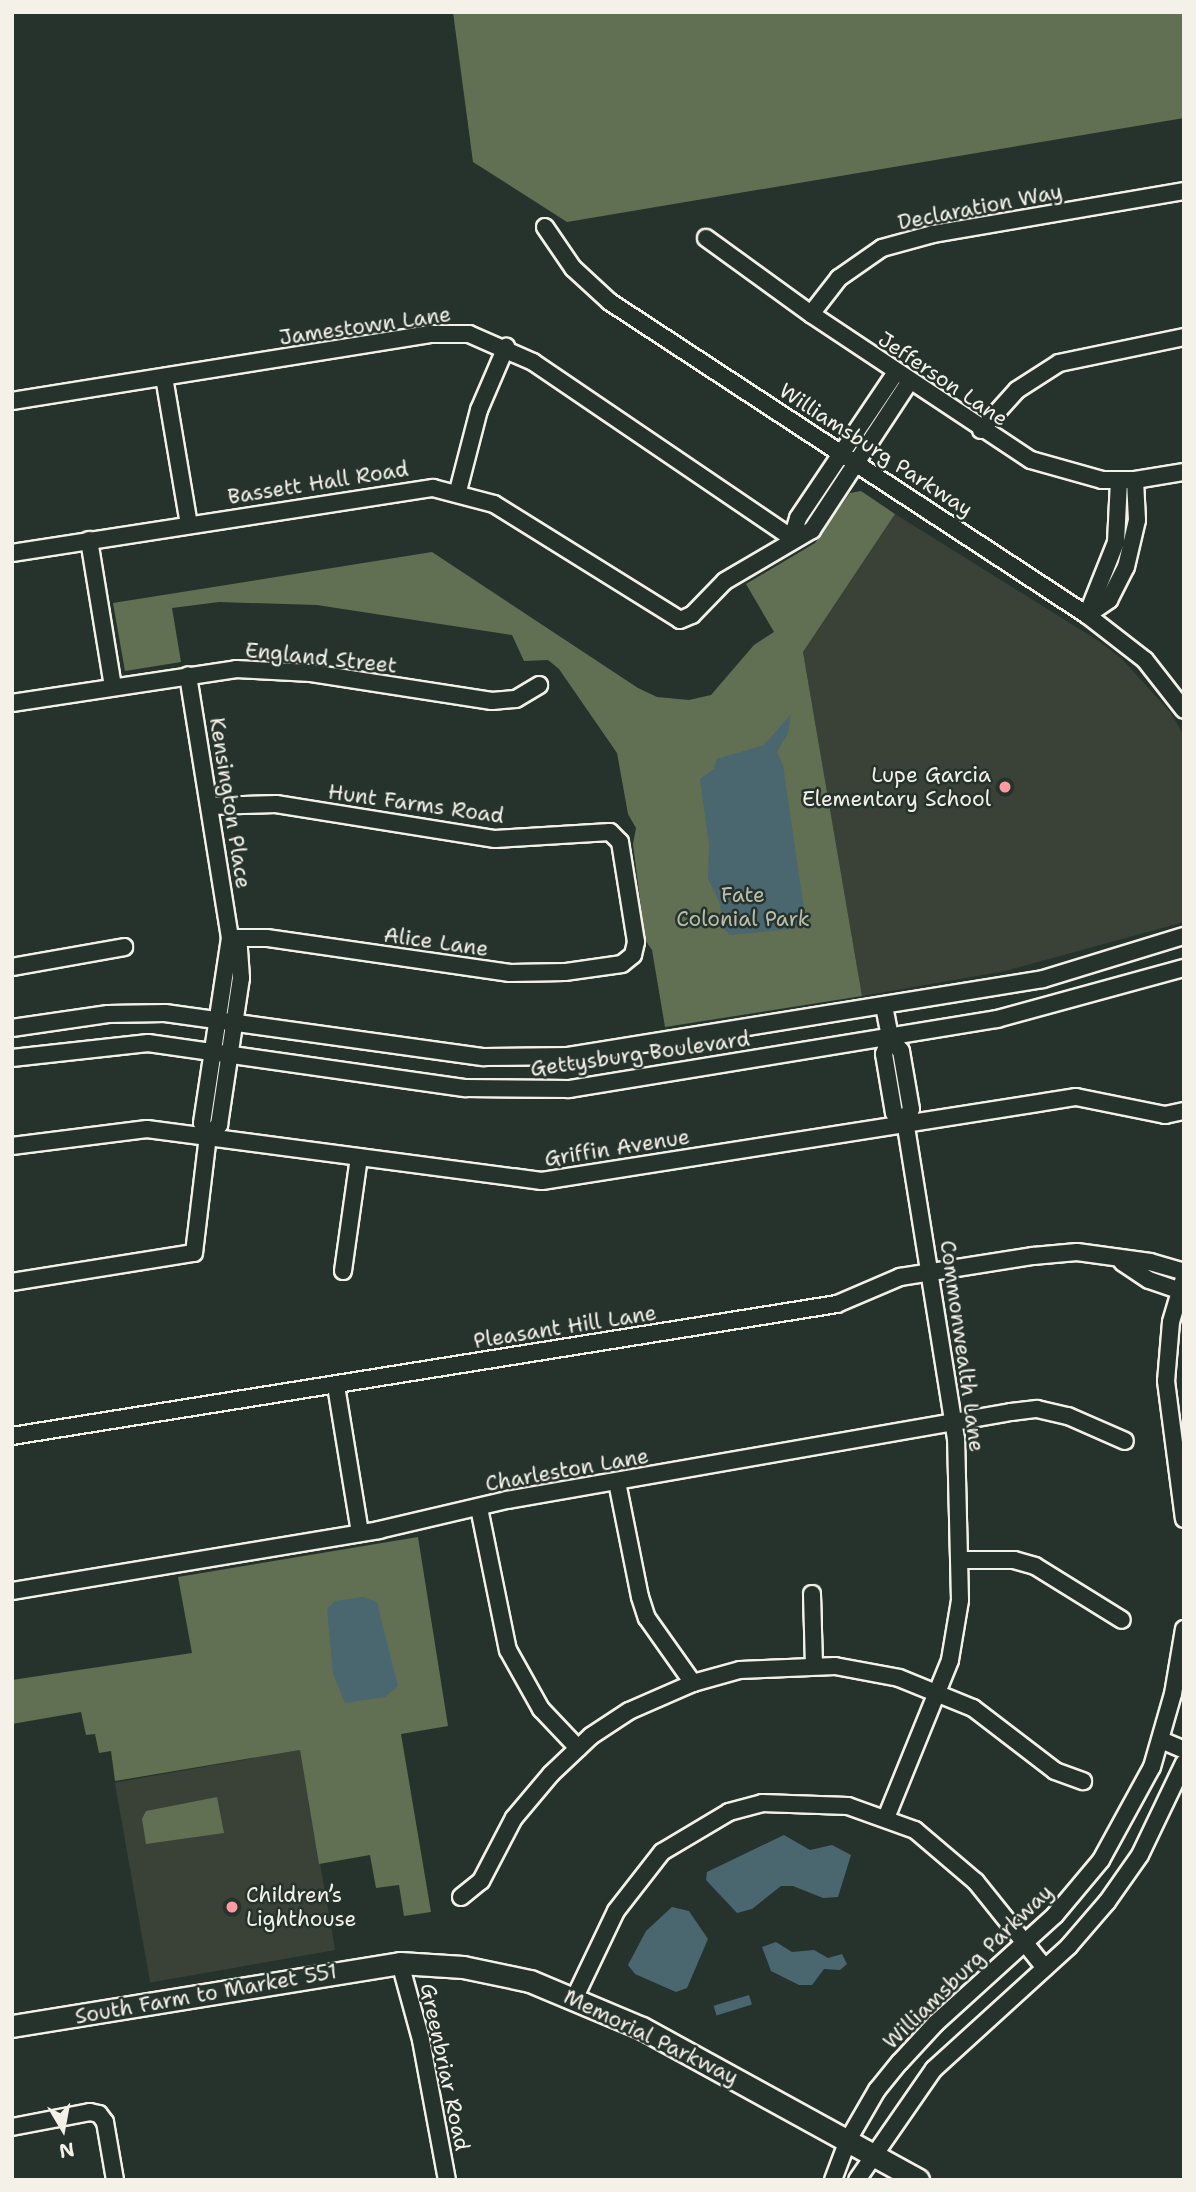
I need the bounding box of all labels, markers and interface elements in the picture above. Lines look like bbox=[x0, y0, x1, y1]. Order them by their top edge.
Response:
street label: Declaration Way bbox=[896, 179, 1064, 235]
street label: Jamestown Lane bbox=[278, 301, 452, 351]
street label: Jefferson Lane bbox=[873, 326, 1013, 432]
street label: Williamsburg Parkway bbox=[774, 378, 978, 522]
street label: Bassett Hall Road bbox=[226, 456, 410, 510]
street label: England Street bbox=[244, 638, 398, 678]
street label: Kensington Place bbox=[204, 716, 256, 890]
place label: Lupe Garcia Elementary School bbox=[802, 762, 991, 812]
street label: Hunt Farms Road bbox=[326, 779, 506, 829]
marker: Lupe Garcia Elementary School bbox=[997, 779, 1013, 795]
park label: Fate Colonial Park bbox=[676, 882, 810, 932]
street label: Alice Lane bbox=[382, 922, 490, 962]
street label: Gettysburg Boulevard bbox=[529, 1026, 751, 1082]
street label: Griffin Avenue bbox=[543, 1124, 691, 1172]
street label: Commonwealth Lane bbox=[935, 1239, 989, 1453]
street label: Pleasant Hill Lane bbox=[472, 1300, 658, 1354]
street label: Charleston Lane bbox=[483, 1443, 651, 1497]
street label: Williamsburg Parkway bbox=[878, 1879, 1058, 2055]
place label: Children’s Lighthouse bbox=[246, 1882, 356, 1932]
marker: Children’s Lighthouse bbox=[224, 1899, 240, 1915]
street label: South Farm to Market 551 bbox=[73, 1959, 339, 2029]
street label: Greenbriar Road bbox=[415, 1981, 475, 2153]
street label: Memorial Parkway bbox=[560, 1984, 742, 2090]
north arrow bbox=[28, 2094, 98, 2164]
text: N bbox=[57, 2137, 76, 2164]

